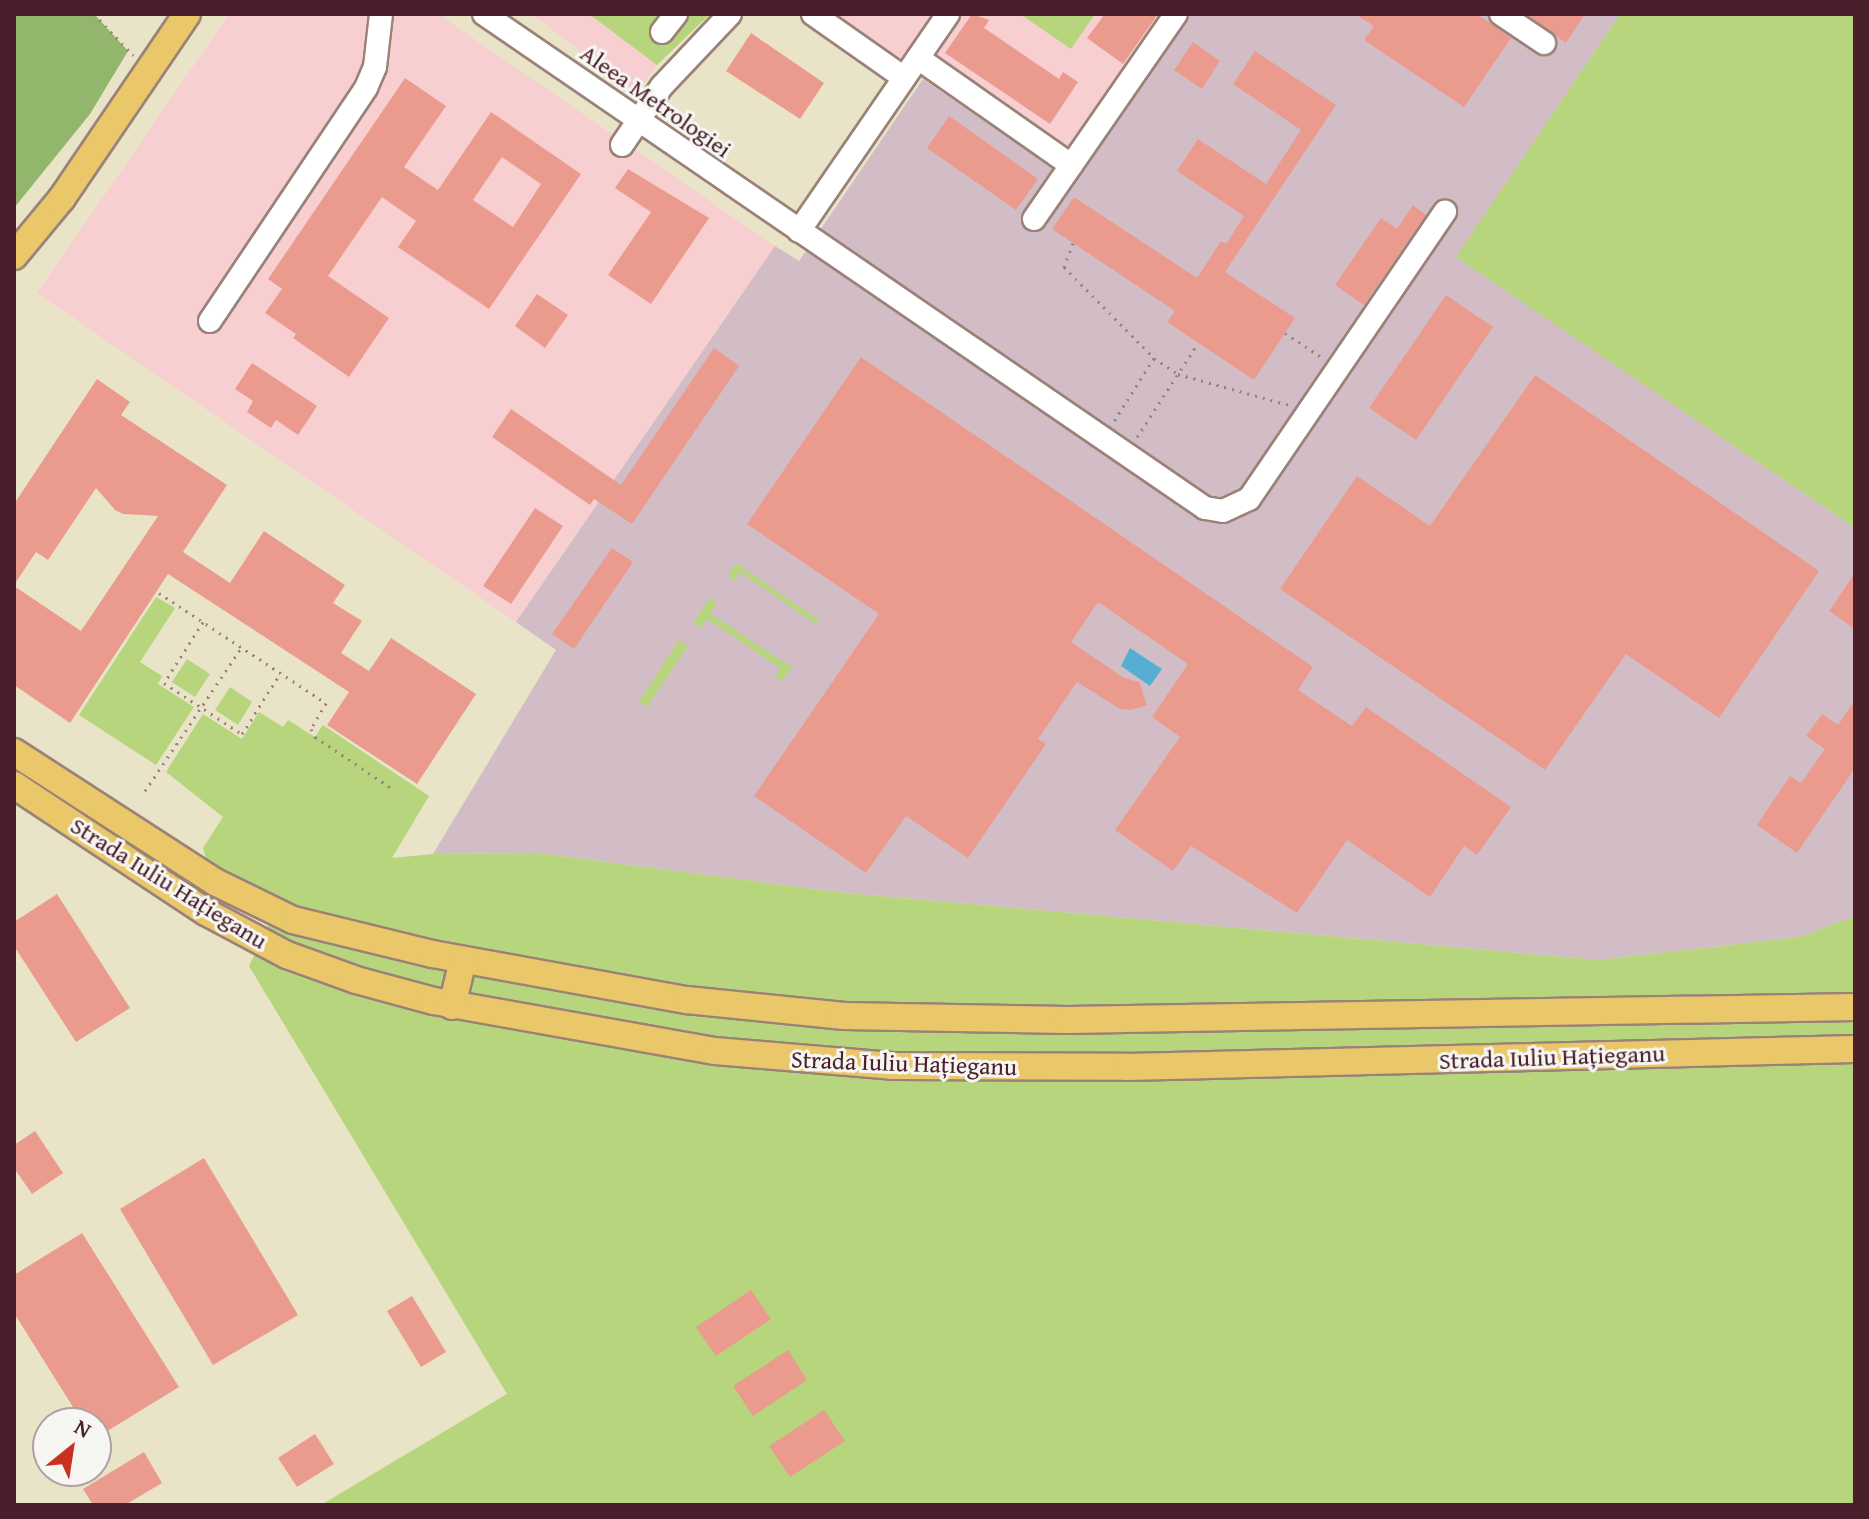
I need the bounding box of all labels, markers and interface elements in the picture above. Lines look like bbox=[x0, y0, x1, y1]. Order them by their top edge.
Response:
street label: Aleea Metrologiei bbox=[575, 38, 737, 164]
street label: Strada Iuliu Hațieganu bbox=[65, 811, 273, 955]
street label: Strada Iuliu Hațieganu bbox=[1438, 1039, 1666, 1075]
street label: Strada Iuliu Hațieganu bbox=[790, 1045, 1018, 1081]
north arrow bbox=[32, 1407, 112, 1487]
text: N bbox=[69, 1410, 97, 1445]

